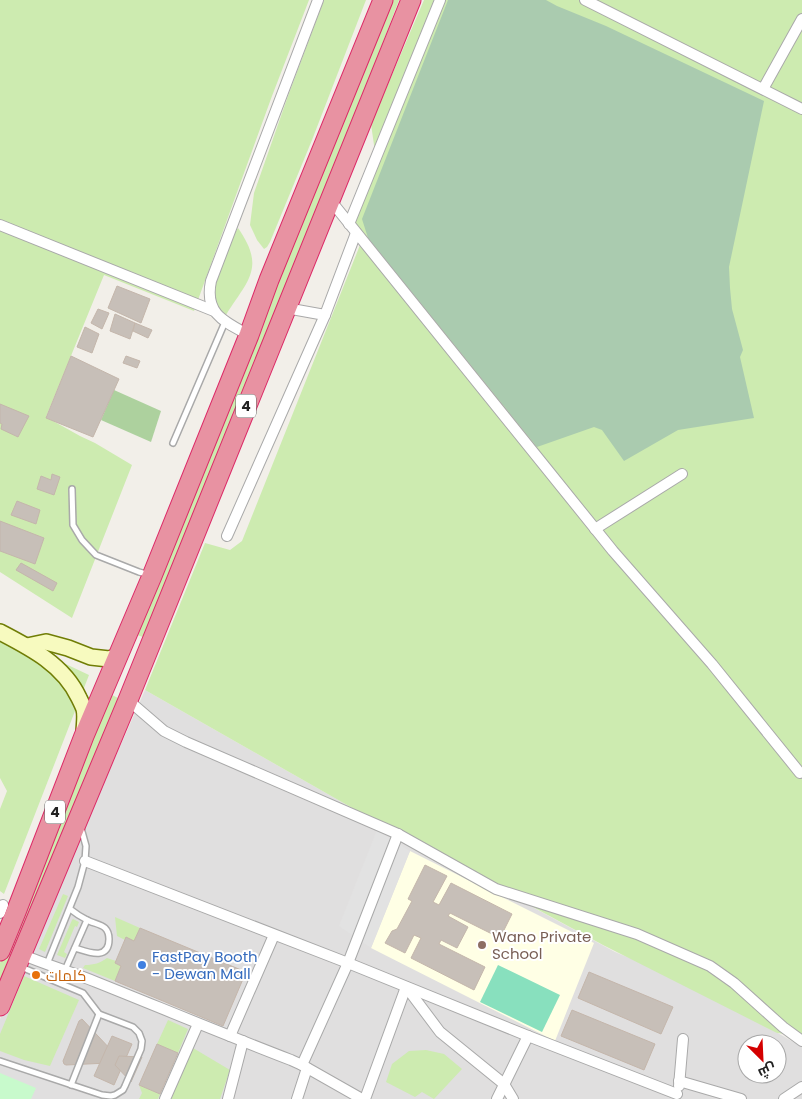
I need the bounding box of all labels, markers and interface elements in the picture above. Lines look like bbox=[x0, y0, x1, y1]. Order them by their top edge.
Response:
road number: 4 bbox=[236, 394, 256, 418]
road number: 4 bbox=[45, 800, 65, 824]
place label: Wano Private School bbox=[492, 926, 591, 964]
marker: Wano Private School bbox=[476, 939, 488, 951]
place label: FastPay Booth - Dewan Mall bbox=[152, 946, 258, 984]
marker: FastPay Booth - Dewan Mall bbox=[136, 959, 148, 971]
place label: كلمات bbox=[46, 965, 86, 986]
marker: كلمات bbox=[30, 969, 42, 981]
north arrow bbox=[737, 1034, 787, 1084]
text: ش bbox=[755, 1058, 780, 1084]

